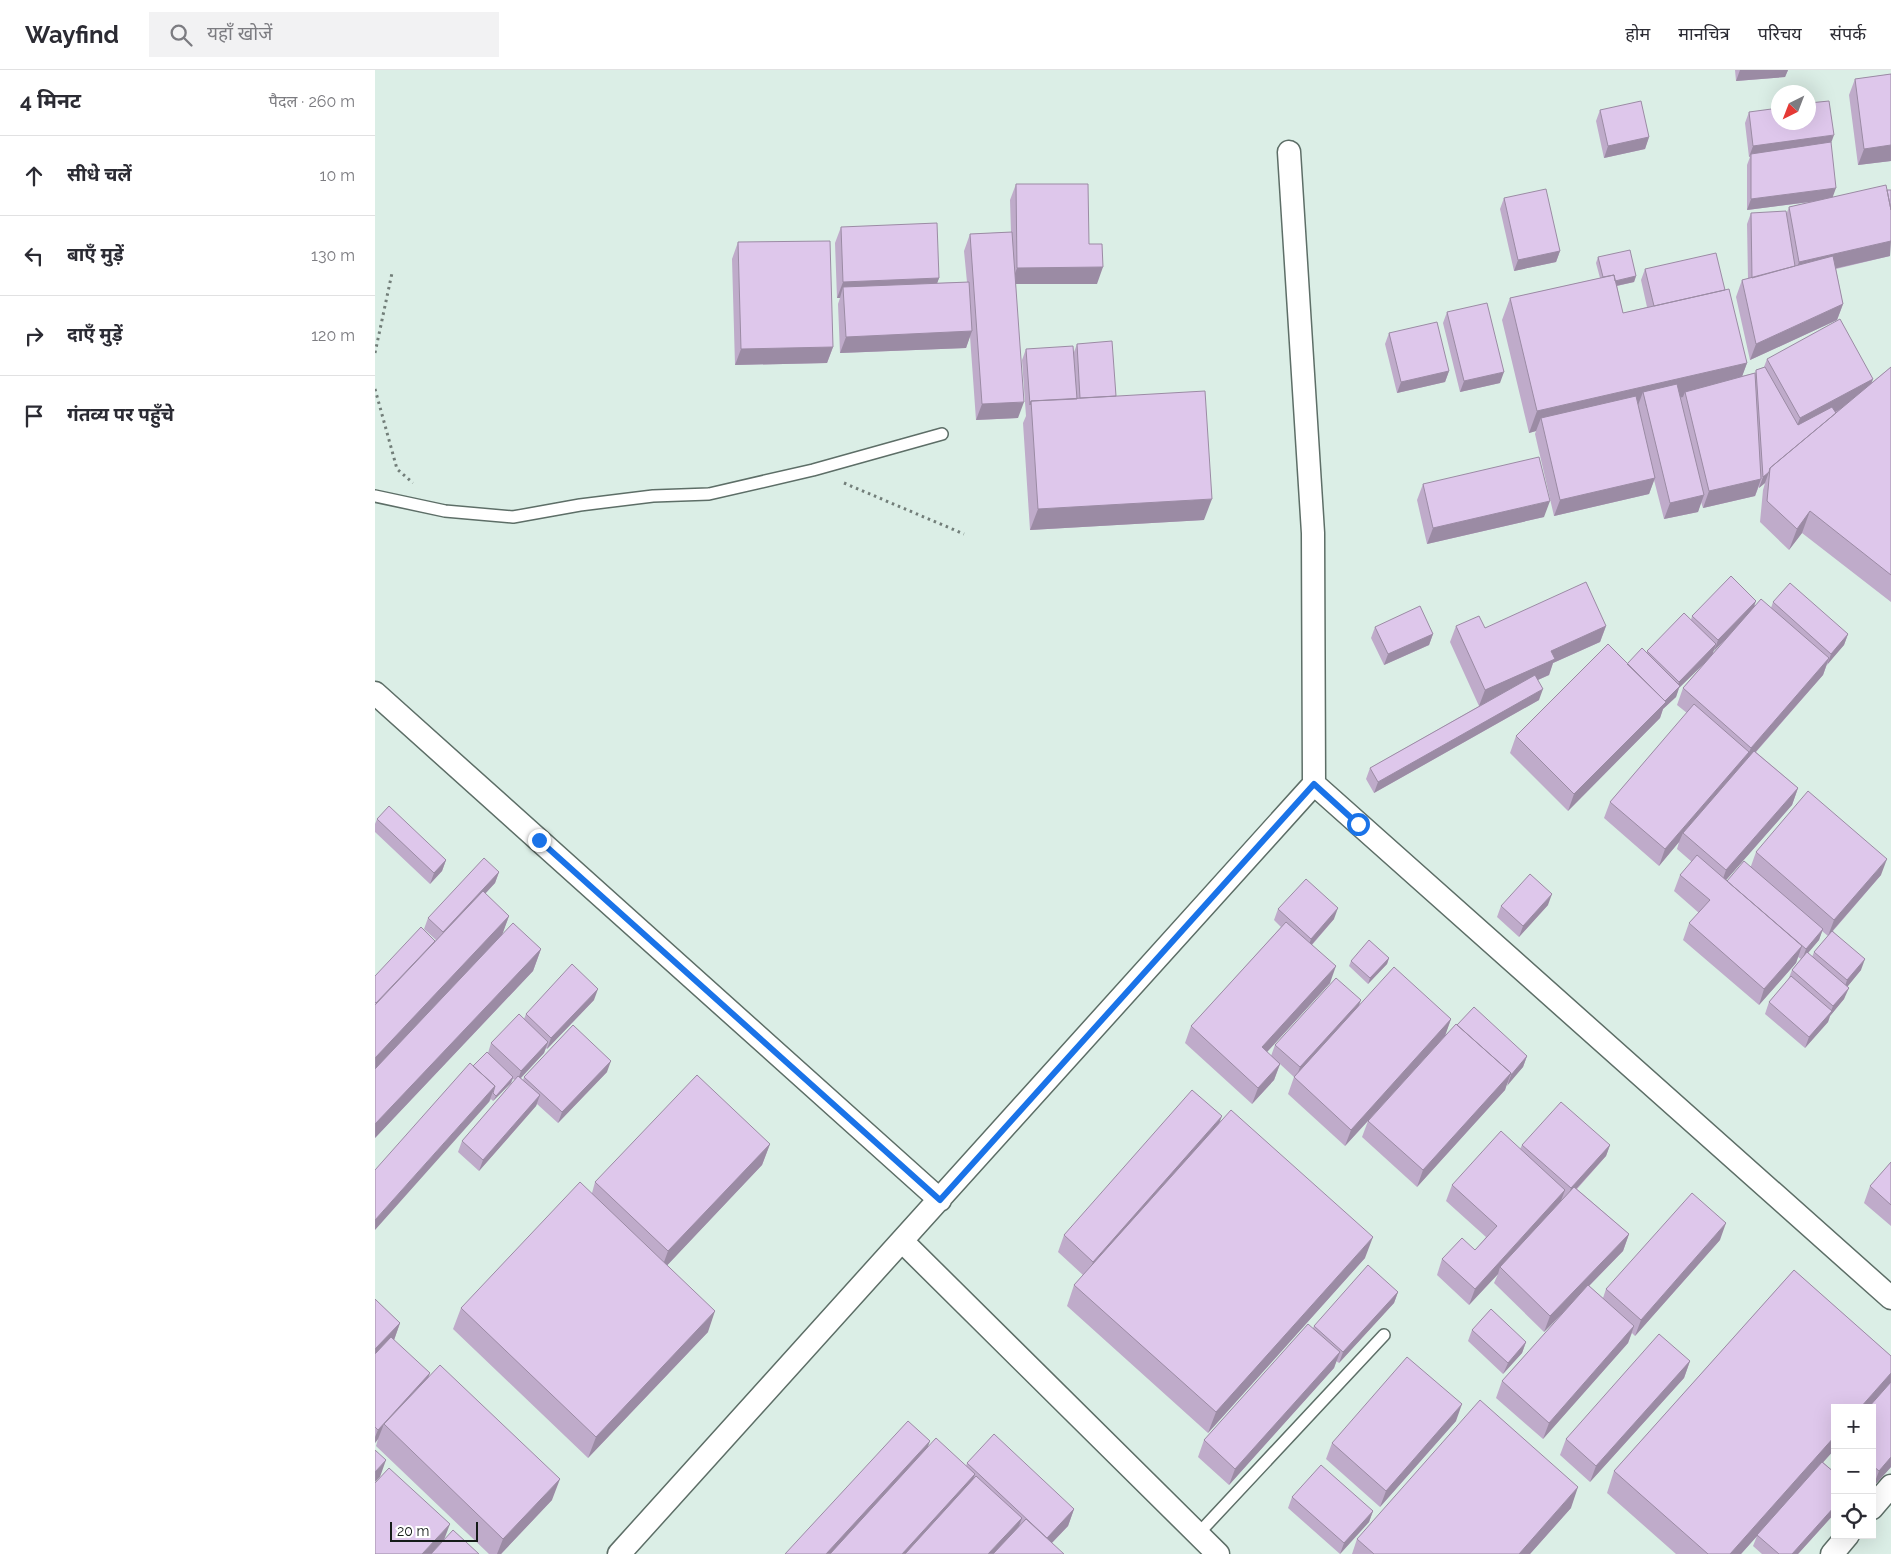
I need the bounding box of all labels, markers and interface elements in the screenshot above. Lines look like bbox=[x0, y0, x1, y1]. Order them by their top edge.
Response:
search box bbox=[149, 12, 499, 57]
text: Wayfind bbox=[25, 20, 119, 49]
icon: search bbox=[167, 21, 195, 49]
text: यहाँ खोजें bbox=[207, 22, 272, 44]
text: होम bbox=[1625, 23, 1650, 44]
text: मानचित्र bbox=[1678, 23, 1730, 44]
text: परिचय bbox=[1758, 23, 1802, 44]
text: संपर्क bbox=[1830, 23, 1866, 44]
north arrow bbox=[1771, 85, 1816, 130]
text: 4 मिनट bbox=[20, 88, 81, 113]
text: पैदल · 260 m bbox=[269, 92, 355, 111]
icon: ahead bbox=[20, 162, 48, 190]
text: सीधे चलें bbox=[67, 163, 131, 185]
text: 10 m bbox=[320, 166, 355, 185]
icon: left bbox=[20, 242, 48, 270]
text: बाएँ मुड़ें bbox=[67, 243, 124, 265]
text: 130 m bbox=[311, 246, 355, 265]
icon: right bbox=[20, 322, 48, 350]
text: दाएँ मुड़ें bbox=[67, 323, 123, 345]
text: 120 m bbox=[311, 326, 355, 345]
icon: arrive bbox=[20, 402, 48, 430]
text: गंतव्य पर पहुँचे bbox=[67, 403, 174, 425]
route start bbox=[1347, 813, 1370, 836]
route end bbox=[528, 829, 551, 852]
map controls bbox=[1831, 1404, 1876, 1539]
button: + bbox=[1831, 1404, 1876, 1449]
button: − bbox=[1831, 1449, 1876, 1494]
button: locate bbox=[1831, 1494, 1876, 1539]
scale bar bbox=[390, 1519, 477, 1542]
text: 20 m bbox=[397, 1523, 429, 1539]

